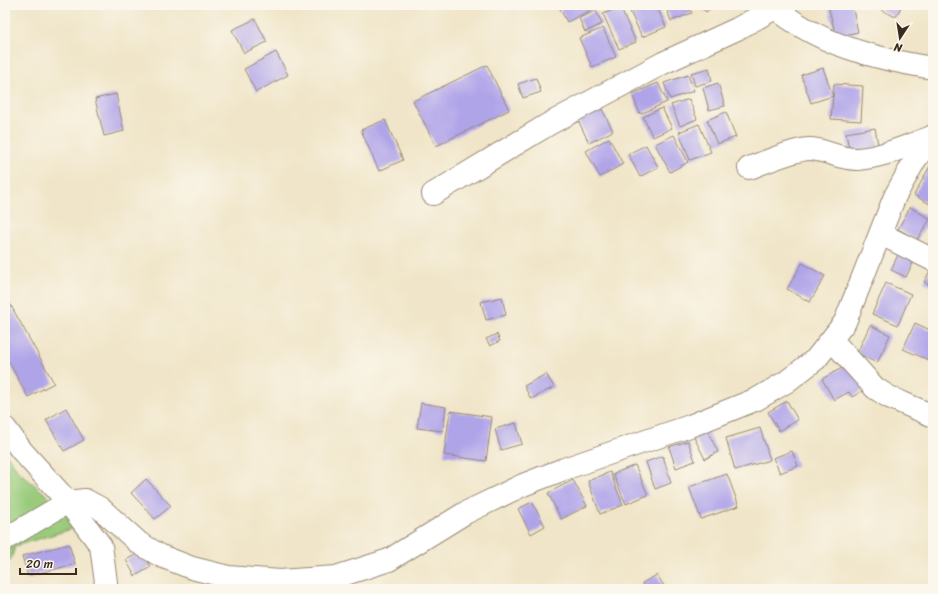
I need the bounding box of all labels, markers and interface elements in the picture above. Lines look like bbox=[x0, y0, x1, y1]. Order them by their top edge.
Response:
north arrow bbox=[880, 18, 920, 58]
text: N bbox=[892, 37, 905, 58]
scale bar bbox=[20, 550, 76, 576]
text: 20 m bbox=[26, 553, 53, 575]

